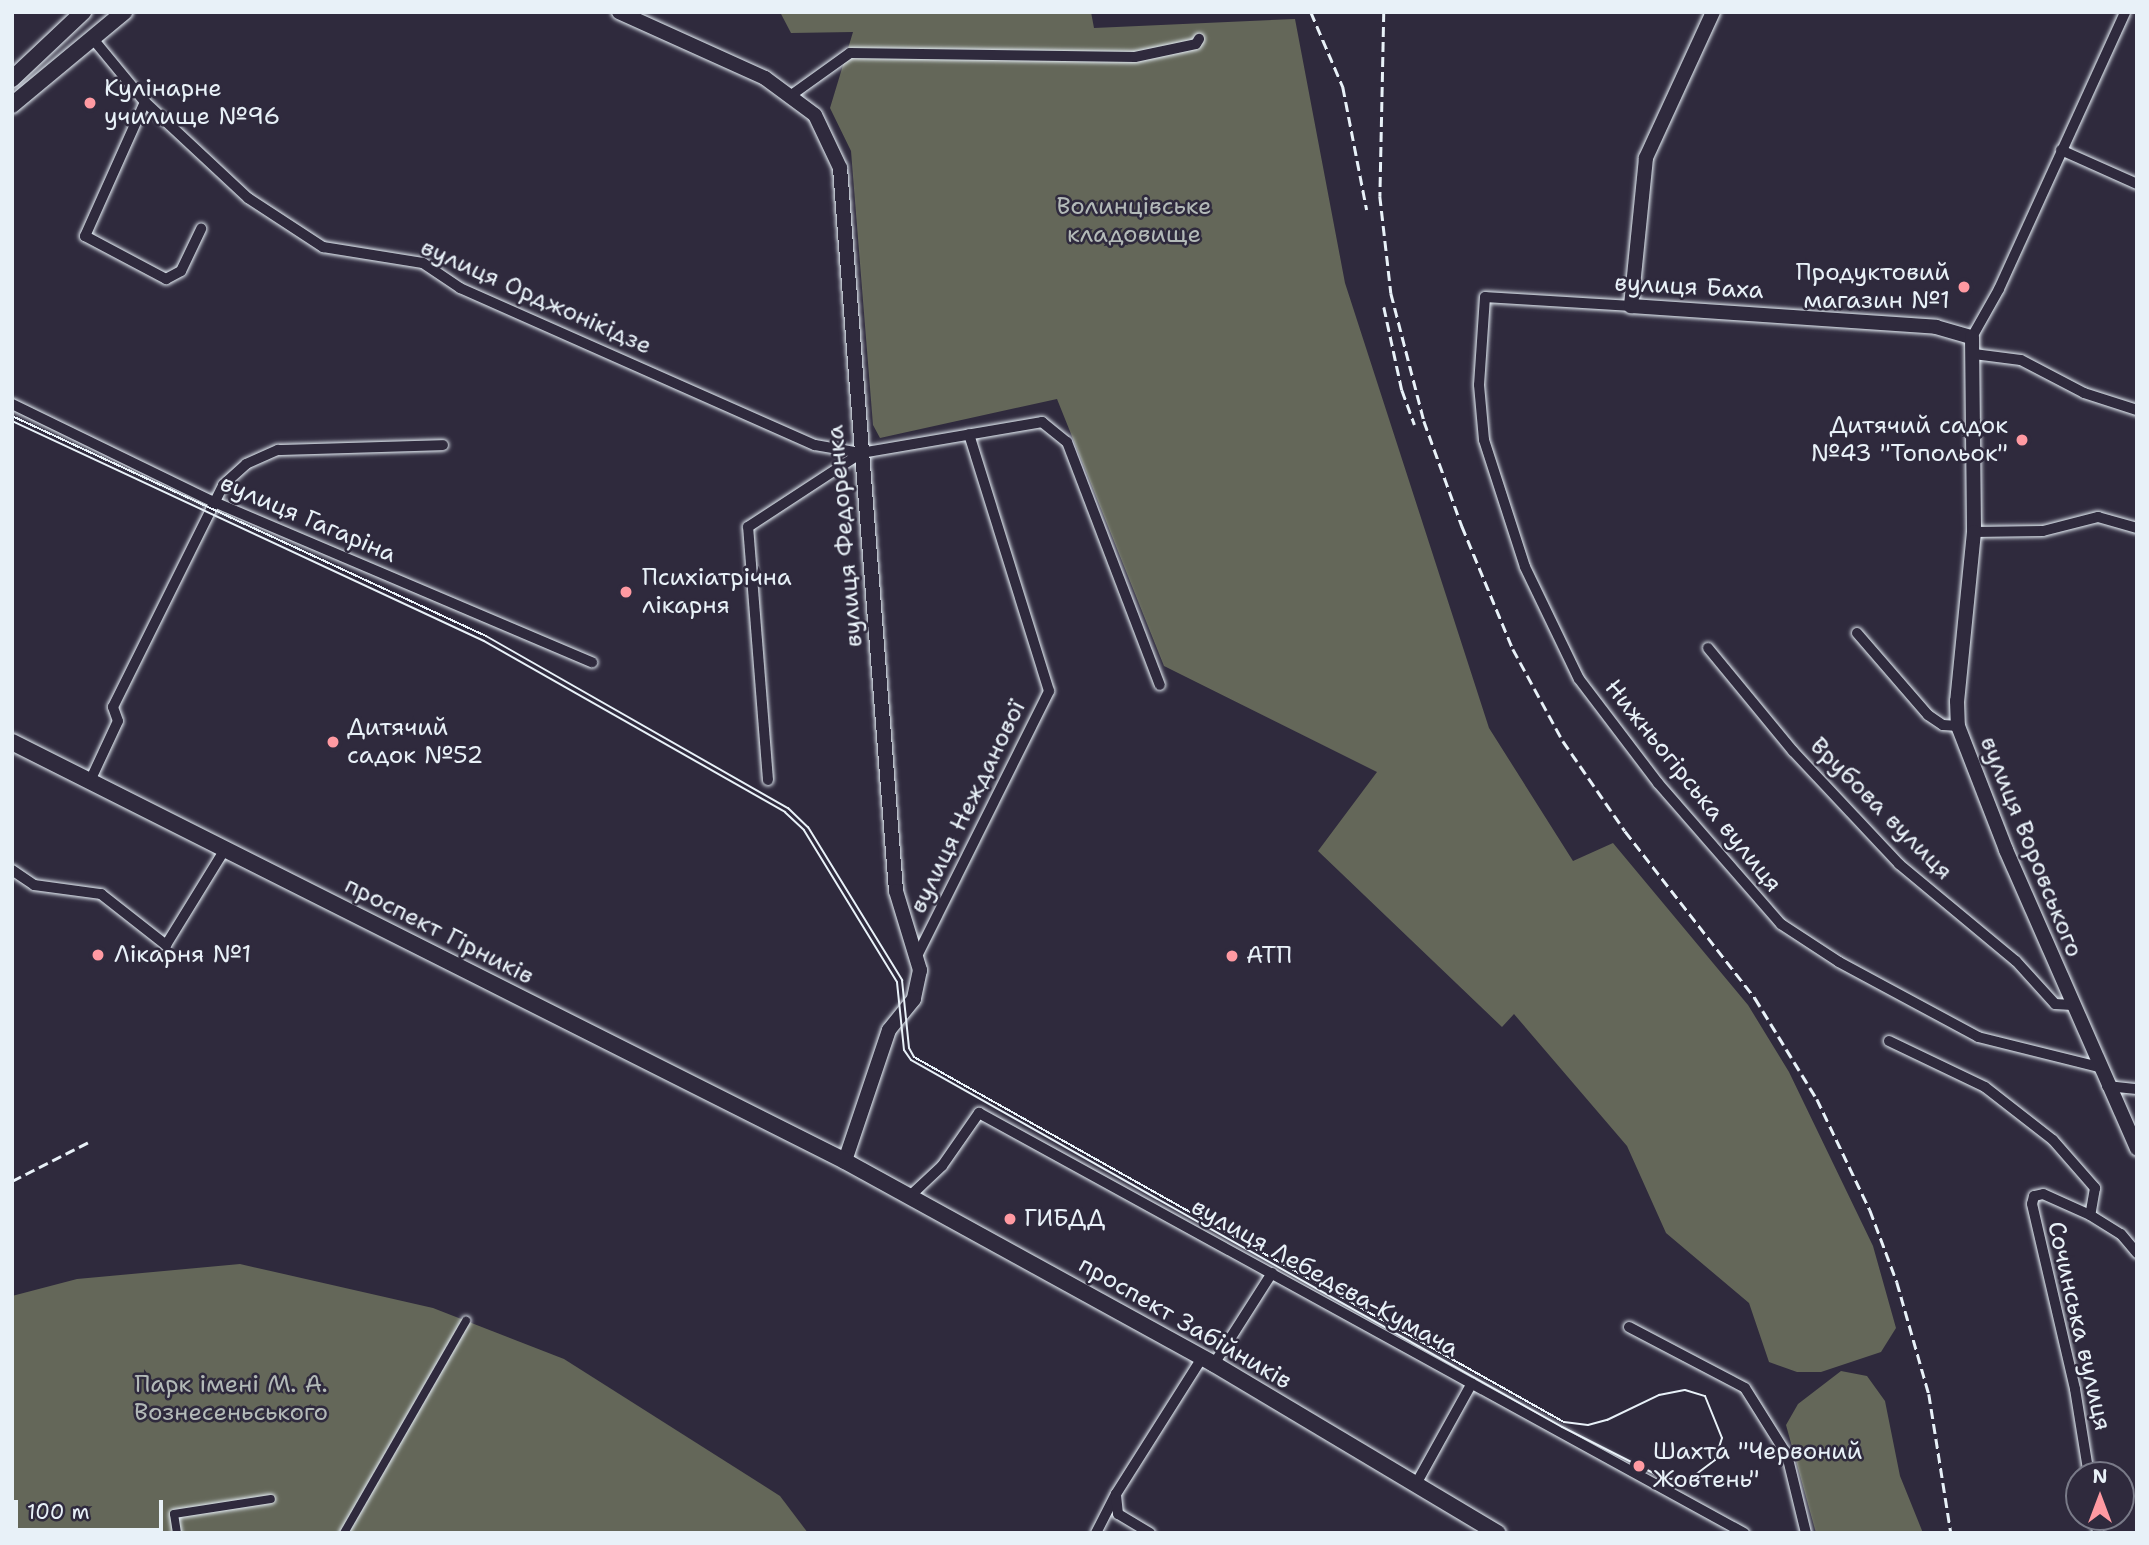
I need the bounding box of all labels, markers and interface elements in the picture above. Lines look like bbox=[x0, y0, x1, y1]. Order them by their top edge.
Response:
place label: Кулінарне училище №96 bbox=[104, 75, 280, 131]
marker: Кулінарне училище №96 bbox=[82, 95, 98, 111]
park label: Волинцівське кладовище bbox=[1056, 193, 1212, 249]
street label: вулиця Орджонікідзе bbox=[416, 233, 656, 361]
place label: Продуктовий магазин №1 bbox=[1796, 259, 1950, 315]
street label: вулиця Баха bbox=[1614, 269, 1764, 305]
marker: Продуктовий магазин №1 bbox=[1956, 279, 1972, 295]
place label: Дитячий садок №43 "Топольок" bbox=[1811, 412, 2008, 468]
street label: вулиця Федоренка bbox=[821, 424, 869, 648]
marker: Дитячий садок №43 "Топольок" bbox=[2014, 432, 2030, 448]
street label: вулиця Гагаріна bbox=[216, 469, 400, 569]
place label: Психіатрічна лікарня bbox=[642, 564, 792, 620]
marker: Психіатрічна лікарня bbox=[616, 582, 636, 602]
street label: Нижньогірська вулиця bbox=[1598, 674, 1788, 898]
street label: вулиця Нежданової bbox=[904, 696, 1032, 918]
place label: Дитячий садок №52 bbox=[347, 714, 483, 770]
street label: Врубова вулиця bbox=[1804, 732, 1958, 886]
street label: вулиця Воровського bbox=[1974, 732, 2088, 962]
marker: Дитячий садок №52 bbox=[325, 734, 341, 750]
street label: проспект Гірників bbox=[340, 871, 538, 991]
place label: Лікарня №1 bbox=[114, 941, 252, 969]
place label: АТП bbox=[1246, 942, 1292, 970]
marker: Лікарня №1 bbox=[88, 945, 108, 965]
marker: АТП bbox=[1224, 948, 1240, 964]
street label: вулиця Лебедєва-Кумача bbox=[1186, 1192, 1464, 1364]
place label: ГИБДД bbox=[1024, 1205, 1105, 1233]
marker: ГИБДД bbox=[1002, 1211, 1018, 1227]
street label: Сочинська вулиця bbox=[2041, 1219, 2117, 1433]
street label: проспект Забійників bbox=[1073, 1250, 1297, 1396]
park label: Парк імені М. А. Вознесеньського bbox=[134, 1371, 328, 1427]
place label: Шахта "Червоний Жовтень" bbox=[1653, 1438, 1863, 1494]
marker: Шахта "Червоний Жовтень" bbox=[1631, 1458, 1647, 1474]
north arrow bbox=[2065, 1461, 2135, 1531]
text: N bbox=[2092, 1464, 2108, 1489]
scale bar bbox=[18, 1486, 166, 1530]
text: 100 m bbox=[27, 1498, 90, 1526]

